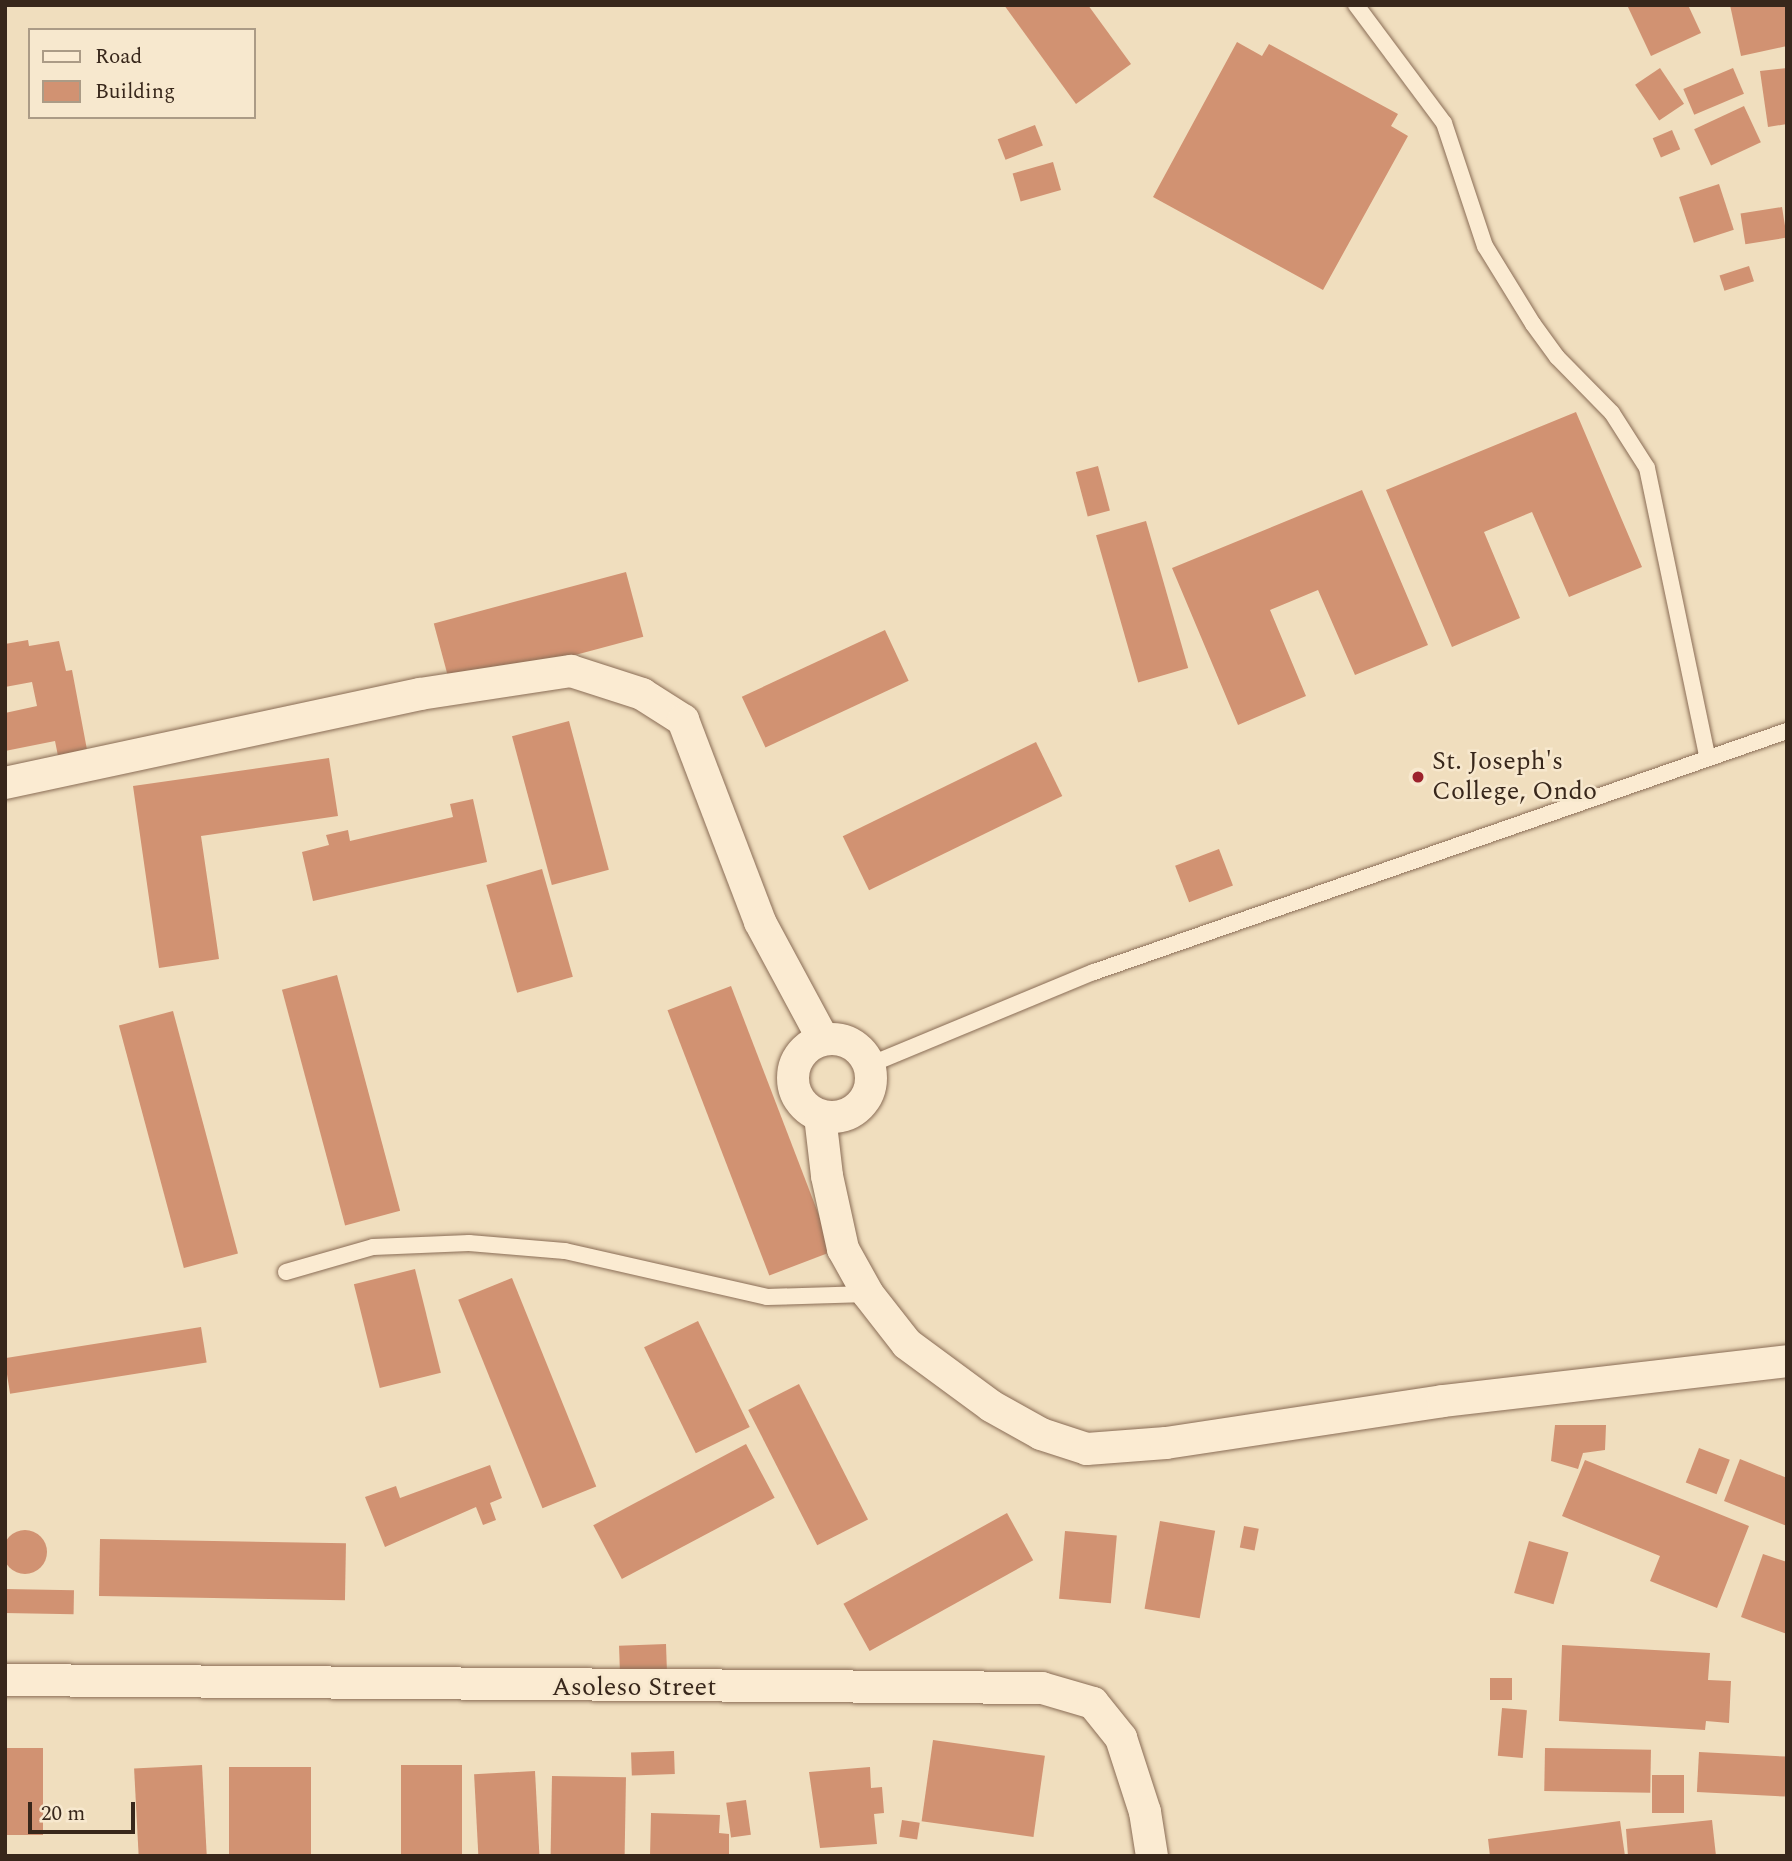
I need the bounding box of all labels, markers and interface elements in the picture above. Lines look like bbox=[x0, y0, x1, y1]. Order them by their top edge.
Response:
legend bbox=[28, 28, 256, 119]
text: Road bbox=[95, 41, 142, 73]
text: Building bbox=[95, 76, 175, 108]
place label: St. Joseph's College, Ondo bbox=[1432, 746, 1597, 808]
marker: St. Joseph's College, Ondo bbox=[1410, 769, 1426, 785]
street label: Asoleso Street bbox=[552, 1672, 716, 1704]
scale bar bbox=[32, 1787, 138, 1831]
text: 20 m bbox=[41, 1798, 85, 1830]

